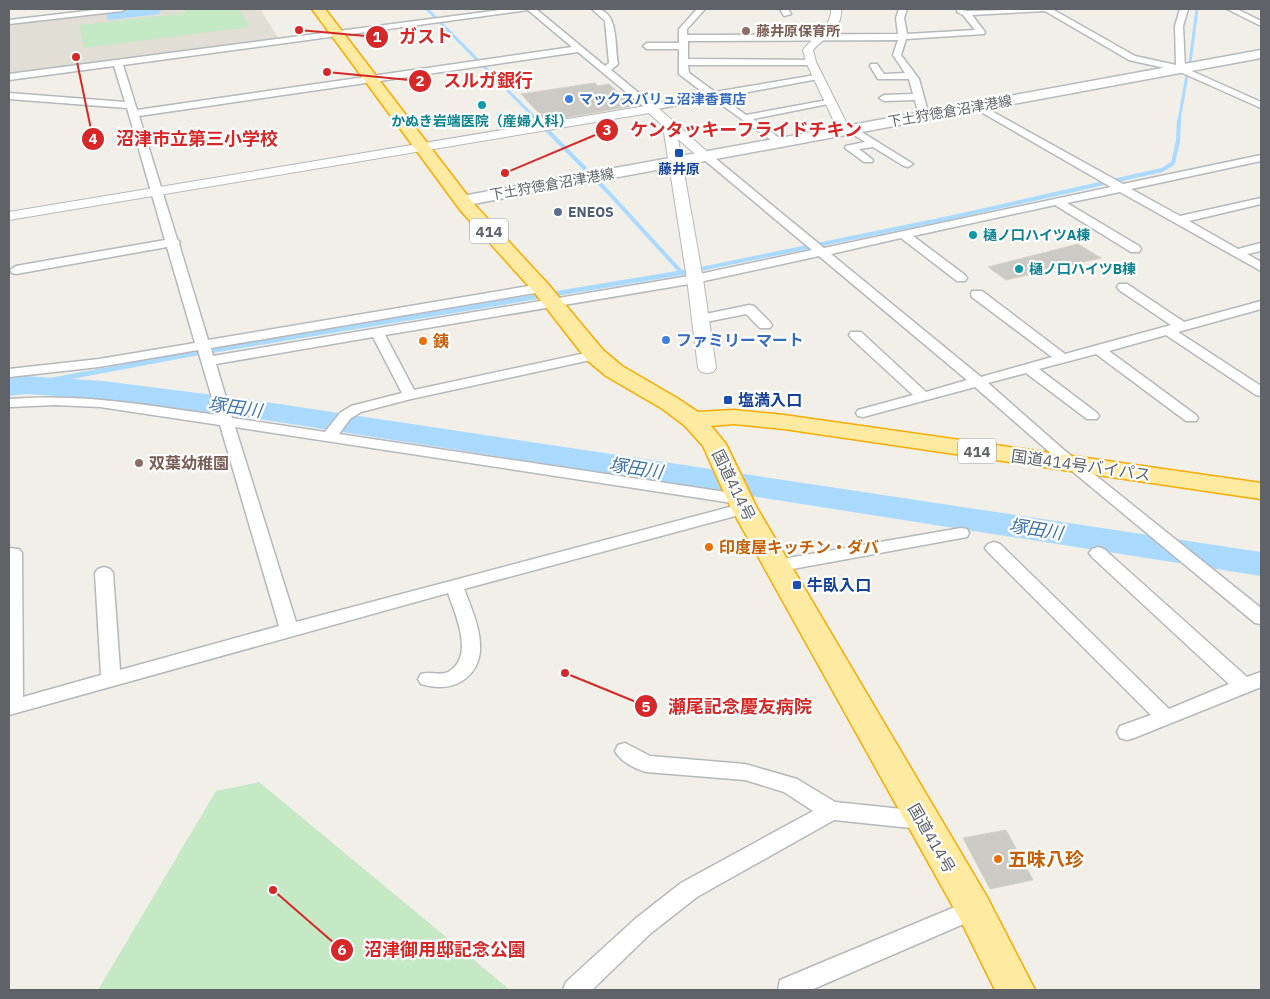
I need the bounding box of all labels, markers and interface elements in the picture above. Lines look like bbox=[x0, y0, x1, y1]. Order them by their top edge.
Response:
callout: ガスト bbox=[364, 21, 463, 54]
place label: 藤井原保育所 bbox=[756, 22, 840, 40]
text: ガスト bbox=[399, 25, 453, 48]
marker: 藤井原保育所 bbox=[740, 25, 752, 37]
text: 1 bbox=[372, 27, 382, 46]
callout: スルガ銀行 bbox=[408, 64, 543, 97]
text: スルガ銀行 bbox=[443, 69, 533, 92]
text: 2 bbox=[415, 71, 425, 90]
place label: マックスバリュ沼津香貫店 bbox=[579, 90, 747, 108]
street label: 下土狩徳倉沼津港線 bbox=[886, 91, 1014, 131]
marker: マックスバリュ沼津香貫店 bbox=[563, 93, 575, 105]
marker: かぬき岩端医院（産婦人科） bbox=[476, 99, 488, 111]
place label: かぬき岩端医院（産婦人科） bbox=[391, 112, 573, 130]
callout: ケンタッキーフライドチキン bbox=[594, 113, 873, 146]
text: ケンタッキーフライドチキン bbox=[630, 118, 862, 141]
text: 3 bbox=[602, 120, 612, 139]
callout: 沼津市立第三小学校 bbox=[81, 122, 288, 155]
text: 沼津市立第三小学校 bbox=[116, 127, 278, 150]
text: 4 bbox=[88, 129, 98, 148]
marker: 藤井原 bbox=[673, 147, 685, 159]
place label: 藤井原 bbox=[658, 160, 700, 178]
street label: 下土狩徳倉沼津港線 bbox=[488, 164, 616, 204]
place label: ENEOS bbox=[568, 203, 614, 221]
marker: ENEOS bbox=[552, 206, 564, 218]
road number: 414 bbox=[470, 218, 508, 244]
place label: 樋ノ口ハイツA棟 bbox=[983, 226, 1090, 244]
marker: 樋ノ口ハイツA棟 bbox=[967, 229, 979, 241]
place label: 樋ノ口ハイツB棟 bbox=[1029, 260, 1136, 278]
marker: 樋ノ口ハイツB棟 bbox=[1013, 263, 1025, 275]
place label: ファミリーマート bbox=[676, 330, 804, 350]
place label: 銕 bbox=[433, 331, 449, 351]
marker: ファミリーマート bbox=[660, 334, 672, 346]
marker: 銕 bbox=[417, 335, 429, 347]
place label: 塩満入口 bbox=[738, 390, 802, 410]
water label: 塚田川 bbox=[207, 392, 265, 422]
marker: 塩満入口 bbox=[722, 394, 734, 406]
road number: 414 bbox=[958, 438, 996, 464]
street label: 国道414号バイパス bbox=[1010, 445, 1152, 485]
street label: 国道414号 bbox=[708, 446, 760, 524]
water label: 塚田川 bbox=[608, 452, 666, 484]
place label: 双葉幼稚園 bbox=[149, 453, 229, 473]
marker: 双葉幼稚園 bbox=[133, 457, 145, 469]
water label: 塚田川 bbox=[1008, 513, 1066, 545]
place label: 印度屋キッチン・ダバ bbox=[719, 537, 879, 557]
marker: 印度屋キッチン・ダバ bbox=[703, 541, 715, 553]
place label: 牛臥入口 bbox=[807, 575, 871, 595]
marker: 牛臥入口 bbox=[791, 579, 803, 591]
callout: 瀬尾記念慶友病院 bbox=[633, 690, 822, 723]
text: 瀬尾記念慶友病院 bbox=[668, 695, 812, 718]
text: 5 bbox=[641, 697, 651, 716]
street label: 国道414号 bbox=[904, 800, 960, 876]
place label: 五味八珍 bbox=[1008, 847, 1084, 871]
marker: 五味八珍 bbox=[992, 853, 1004, 865]
callout: 沼津御用邸記念公園 bbox=[329, 934, 536, 967]
text: 沼津御用邸記念公園 bbox=[364, 938, 526, 961]
text: 6 bbox=[337, 940, 347, 959]

